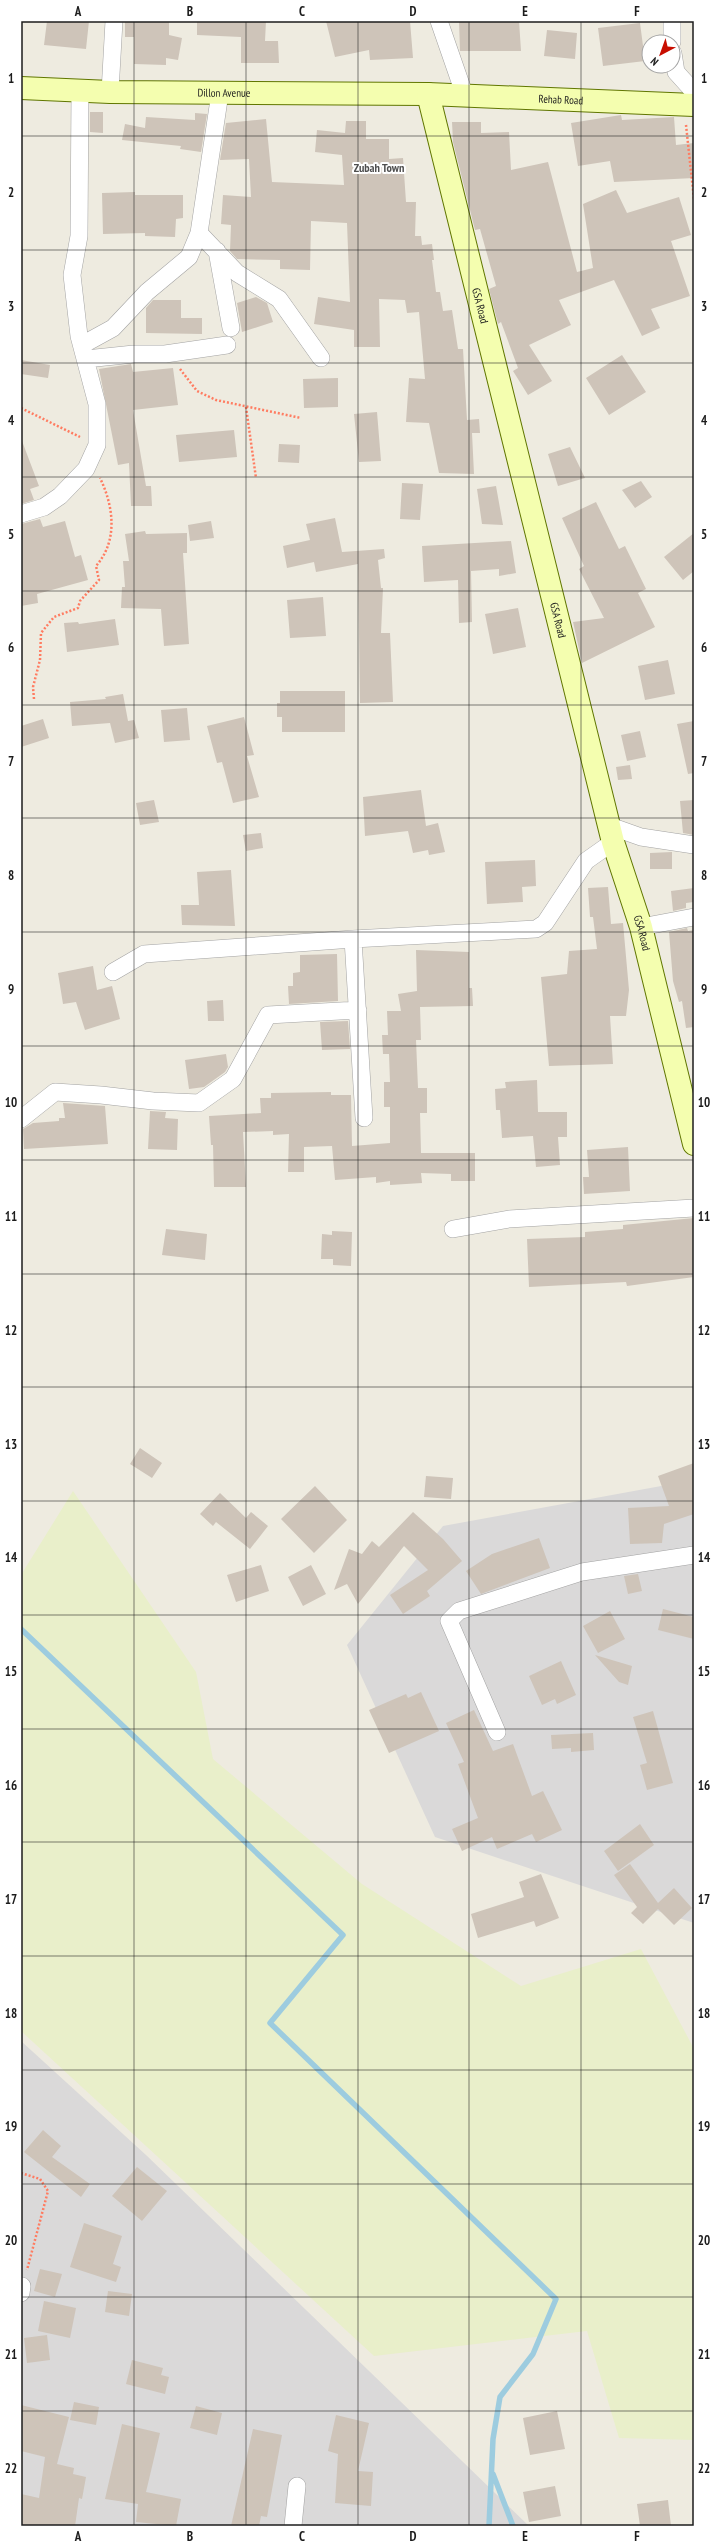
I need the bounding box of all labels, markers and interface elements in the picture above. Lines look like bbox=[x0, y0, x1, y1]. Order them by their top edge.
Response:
text: A bbox=[74, 3, 82, 20]
text: B bbox=[187, 3, 193, 20]
text: C bbox=[299, 3, 305, 20]
text: D bbox=[410, 3, 417, 20]
text: E bbox=[522, 3, 528, 20]
text: F bbox=[634, 3, 640, 20]
north arrow bbox=[641, 34, 681, 74]
text: N bbox=[648, 54, 661, 69]
text: 1 bbox=[8, 70, 14, 87]
text: 1 bbox=[701, 70, 707, 87]
street label: Dillon Avenue bbox=[197, 86, 251, 100]
street label: Rehab Road bbox=[538, 92, 584, 107]
district label: Zubah Town bbox=[354, 160, 404, 175]
text: 2 bbox=[8, 184, 14, 201]
text: 2 bbox=[701, 184, 707, 201]
street label: GSA Road bbox=[469, 286, 492, 325]
text: 3 bbox=[8, 298, 14, 315]
text: 3 bbox=[701, 298, 707, 315]
text: 4 bbox=[8, 412, 15, 429]
text: 4 bbox=[701, 412, 708, 429]
text: 5 bbox=[8, 526, 14, 543]
text: 5 bbox=[701, 526, 707, 543]
street label: GSA Road bbox=[547, 601, 569, 640]
text: 6 bbox=[8, 639, 14, 656]
text: 6 bbox=[701, 639, 707, 656]
text: 7 bbox=[8, 753, 14, 770]
text: 7 bbox=[701, 753, 707, 770]
text: 8 bbox=[8, 867, 14, 884]
text: 8 bbox=[701, 867, 707, 884]
street label: GSA Road bbox=[631, 913, 654, 952]
text: 9 bbox=[8, 981, 14, 998]
text: 9 bbox=[701, 981, 707, 998]
text: 10 bbox=[5, 1094, 17, 1111]
text: 10 bbox=[698, 1094, 710, 1111]
text: 11 bbox=[5, 1208, 17, 1225]
text: 11 bbox=[698, 1208, 710, 1225]
text: 12 bbox=[5, 1322, 17, 1339]
text: 12 bbox=[698, 1322, 710, 1339]
text: 13 bbox=[5, 1436, 17, 1453]
text: 13 bbox=[698, 1436, 710, 1453]
text: 14 bbox=[5, 1549, 18, 1566]
text: 14 bbox=[698, 1549, 711, 1566]
text: 15 bbox=[5, 1663, 17, 1680]
text: 15 bbox=[698, 1663, 710, 1680]
text: 16 bbox=[5, 1777, 17, 1794]
text: 16 bbox=[698, 1777, 710, 1794]
text: 17 bbox=[5, 1891, 17, 1908]
text: 17 bbox=[698, 1891, 710, 1908]
text: 18 bbox=[5, 2005, 17, 2022]
text: 18 bbox=[698, 2005, 710, 2022]
text: 19 bbox=[5, 2118, 17, 2135]
text: 19 bbox=[698, 2118, 710, 2135]
text: 20 bbox=[5, 2232, 17, 2249]
text: 20 bbox=[698, 2232, 710, 2249]
text: 21 bbox=[5, 2346, 17, 2363]
text: 21 bbox=[698, 2346, 710, 2363]
text: 22 bbox=[5, 2460, 17, 2477]
text: 22 bbox=[698, 2460, 710, 2477]
text: A bbox=[74, 2528, 82, 2545]
text: B bbox=[187, 2528, 193, 2545]
text: C bbox=[299, 2528, 305, 2545]
text: D bbox=[410, 2528, 417, 2545]
text: E bbox=[522, 2528, 528, 2545]
text: F bbox=[634, 2528, 640, 2545]

